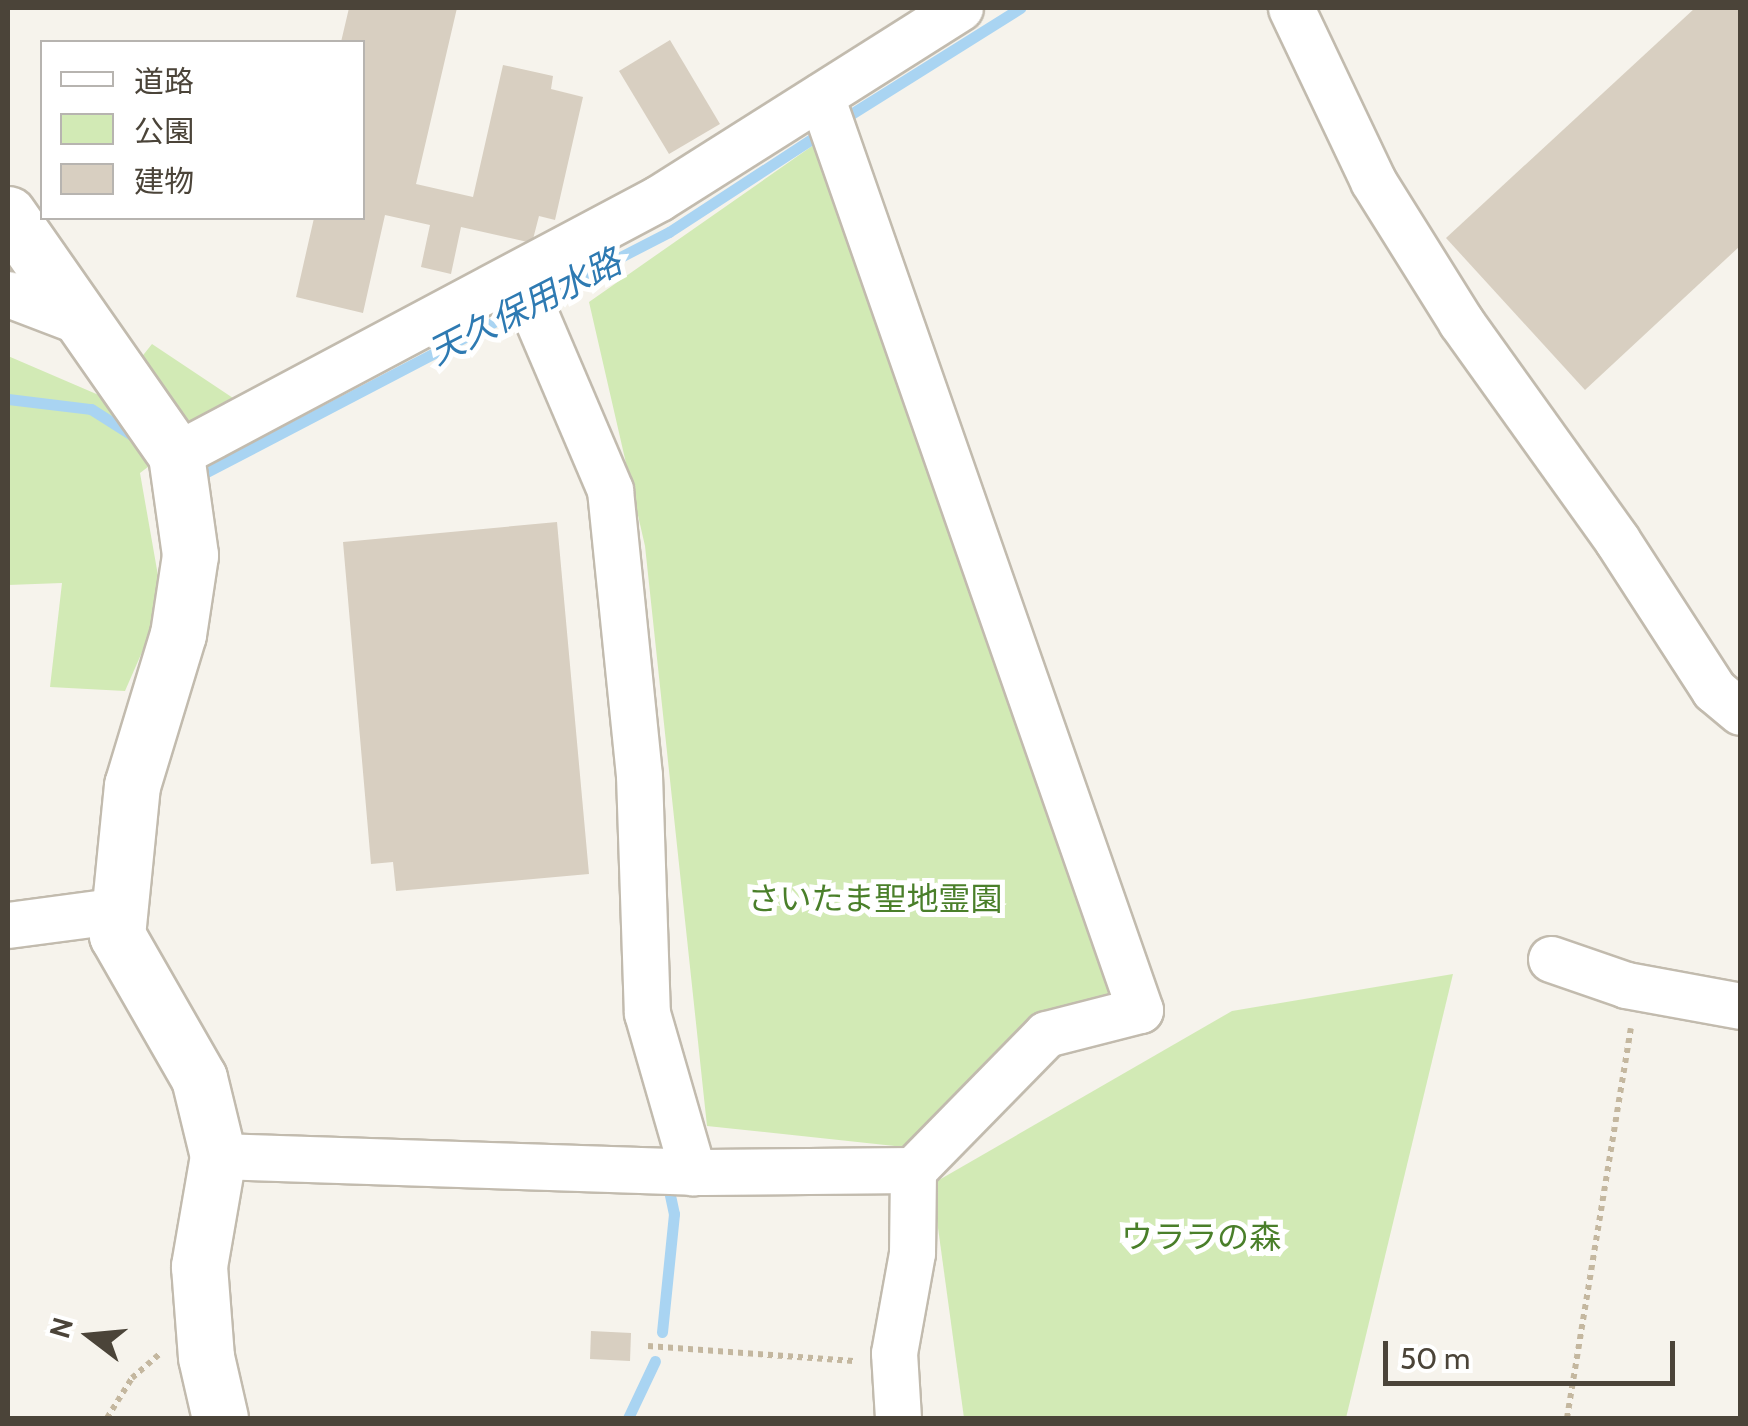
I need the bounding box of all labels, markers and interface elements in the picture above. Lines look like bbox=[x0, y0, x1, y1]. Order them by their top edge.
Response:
legend bbox=[40, 40, 365, 220]
text: 道路 bbox=[134, 63, 194, 100]
text: 公園 bbox=[134, 113, 194, 150]
text: 建物 bbox=[134, 163, 194, 200]
water label: 天久保用水路 bbox=[422, 241, 628, 373]
park label: さいたま聖地霊園 bbox=[747, 880, 1003, 918]
park label: ウララの森 bbox=[1121, 1218, 1281, 1256]
north arrow bbox=[40, 1286, 140, 1386]
text: N bbox=[42, 1314, 80, 1342]
scale bar bbox=[1388, 1321, 1680, 1383]
text: 50 m bbox=[1400, 1340, 1470, 1377]

